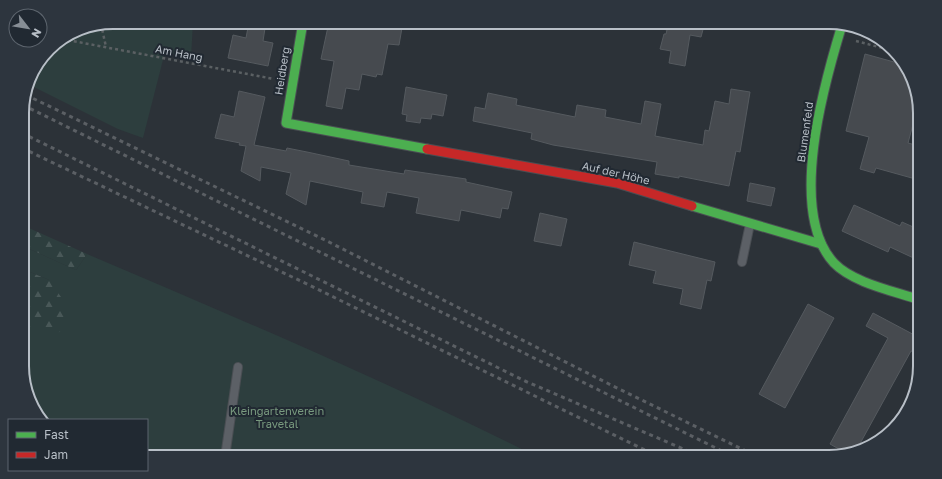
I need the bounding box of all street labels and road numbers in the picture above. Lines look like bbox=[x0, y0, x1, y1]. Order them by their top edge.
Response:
street label: Am Hang bbox=[154, 42, 204, 63]
street label: Heidberg bbox=[271, 46, 292, 96]
street label: Blumenfeld bbox=[794, 101, 815, 163]
street label: Auf der Höhe bbox=[581, 158, 651, 187]

